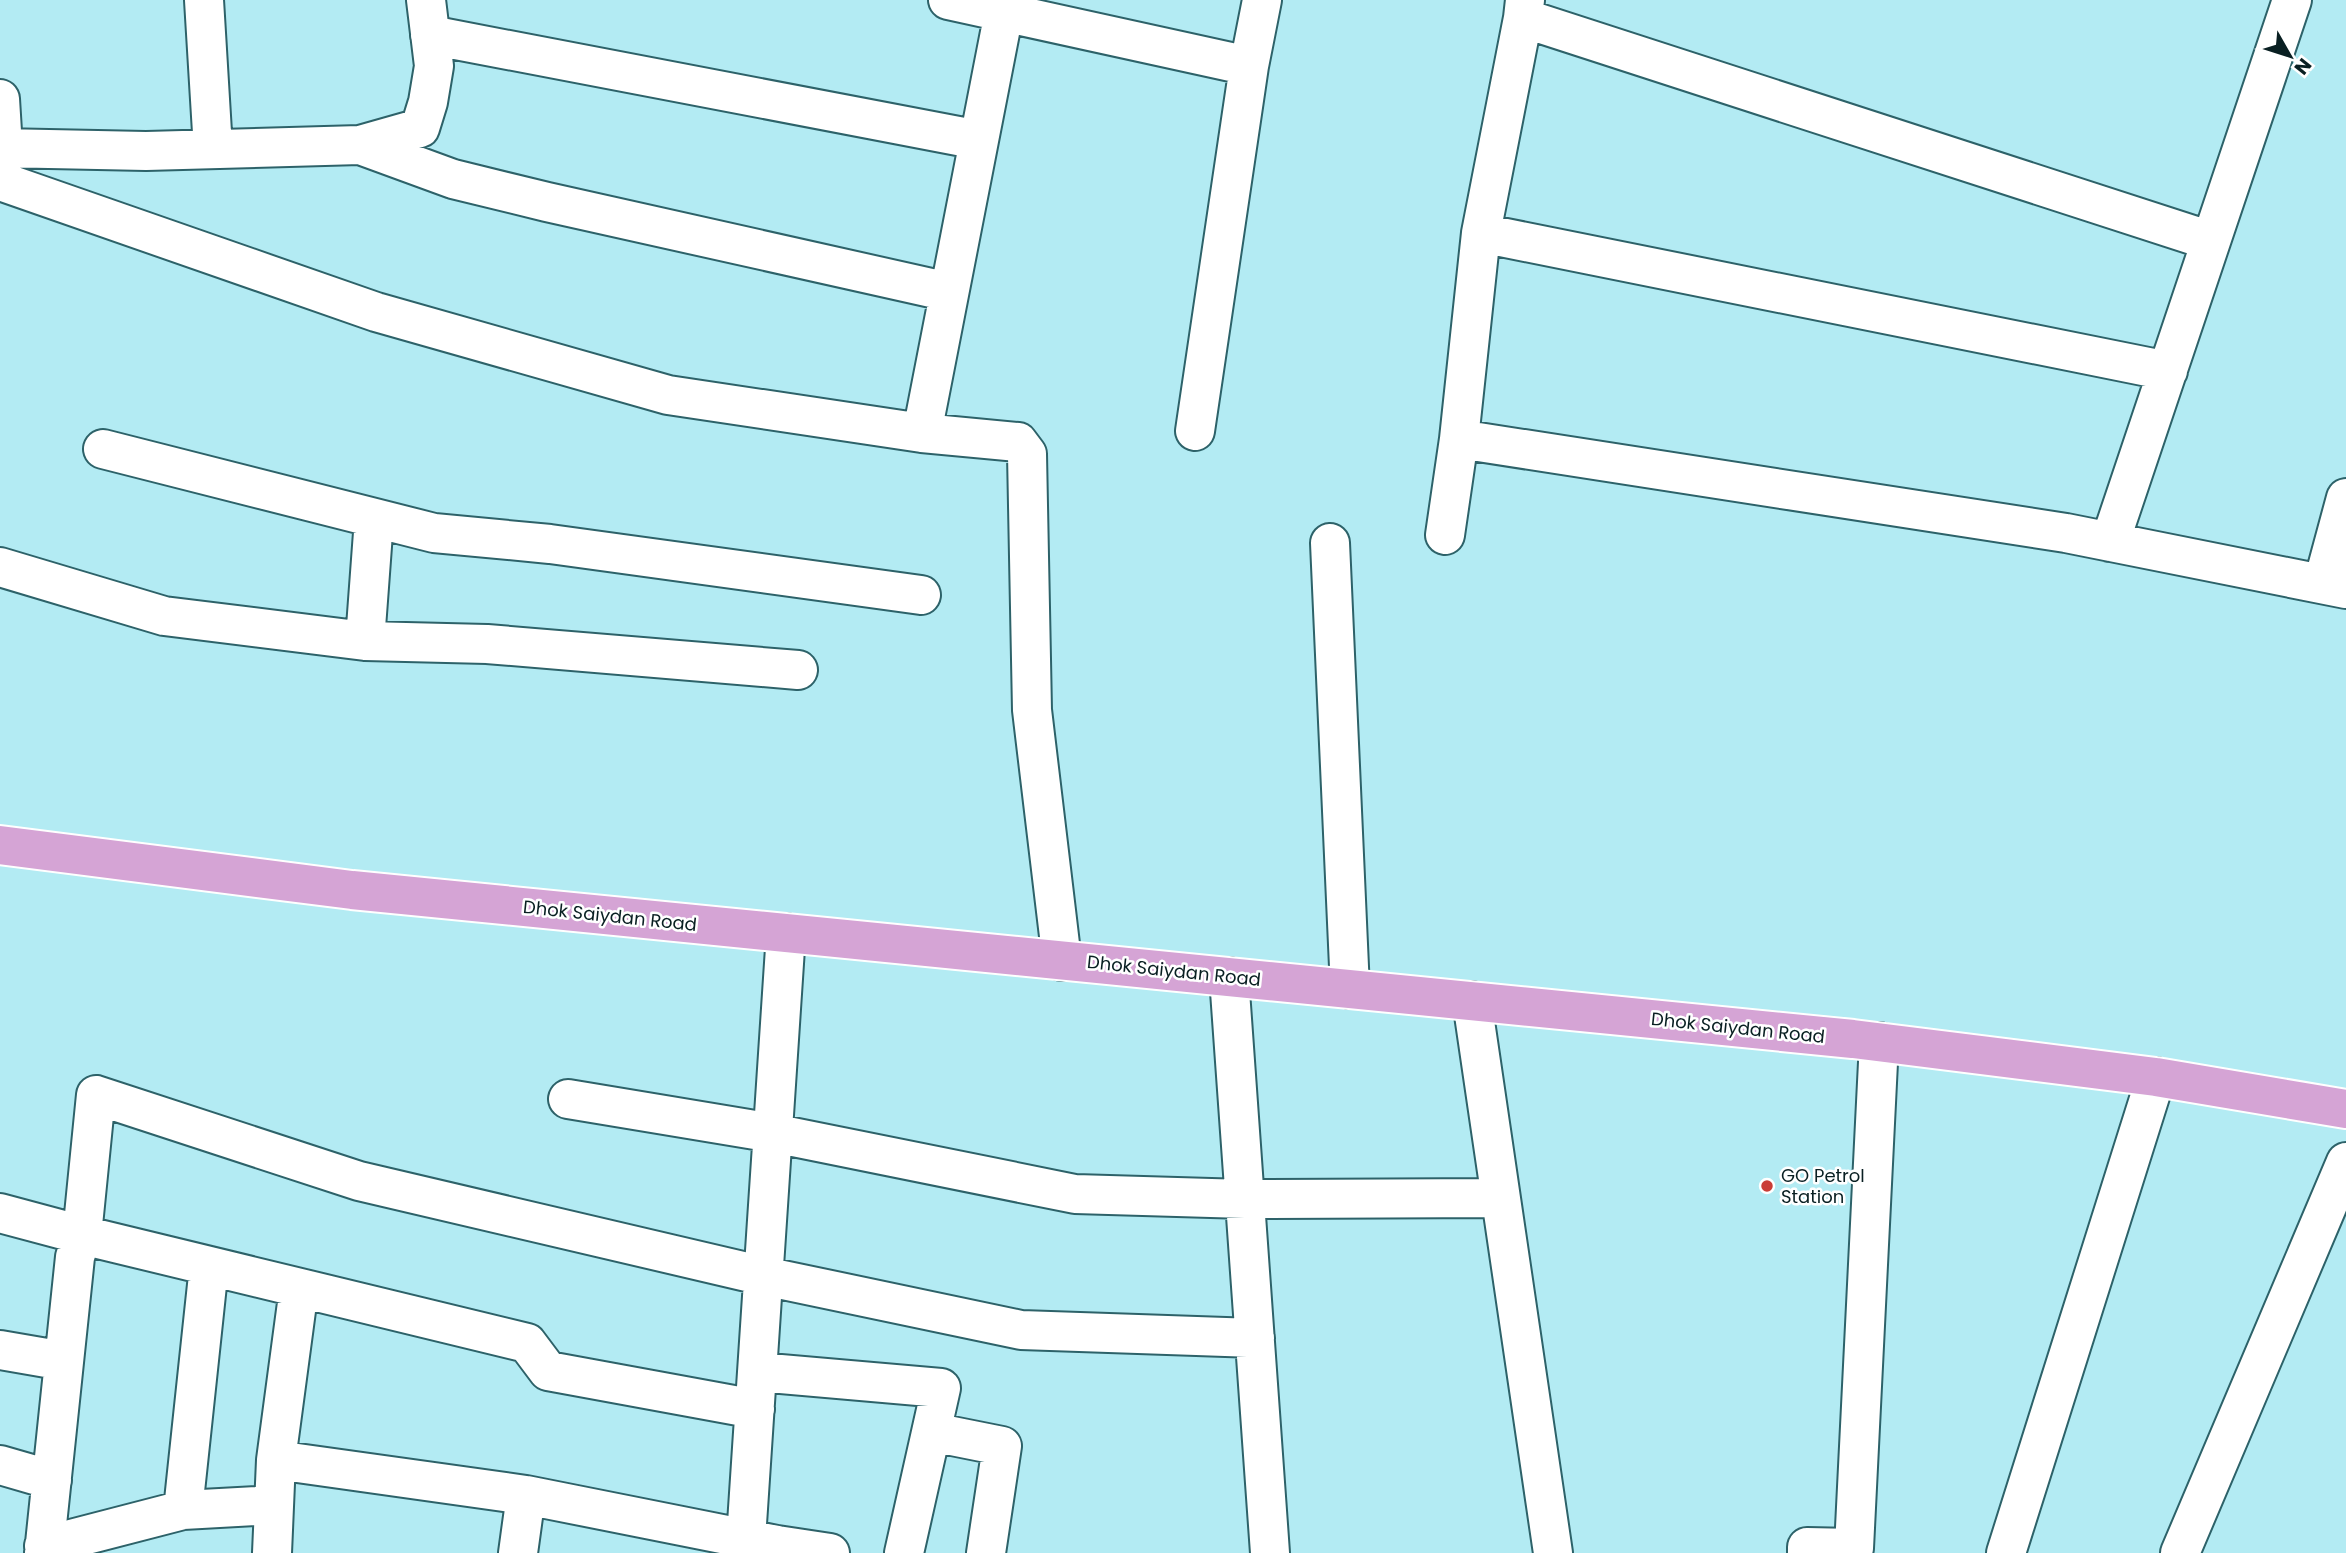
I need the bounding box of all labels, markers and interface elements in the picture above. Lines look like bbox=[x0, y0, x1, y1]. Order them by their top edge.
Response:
north arrow bbox=[2255, 21, 2325, 91]
text: N bbox=[2288, 52, 2318, 80]
street label: Dhok Saiydan Road bbox=[522, 894, 698, 937]
street label: Dhok Saiydan Road bbox=[1086, 949, 1262, 992]
street label: Dhok Saiydan Road bbox=[1650, 1006, 1826, 1049]
place label: GO Petrol Station bbox=[1781, 1163, 1865, 1209]
marker: GO Petrol Station bbox=[1759, 1178, 1775, 1194]

